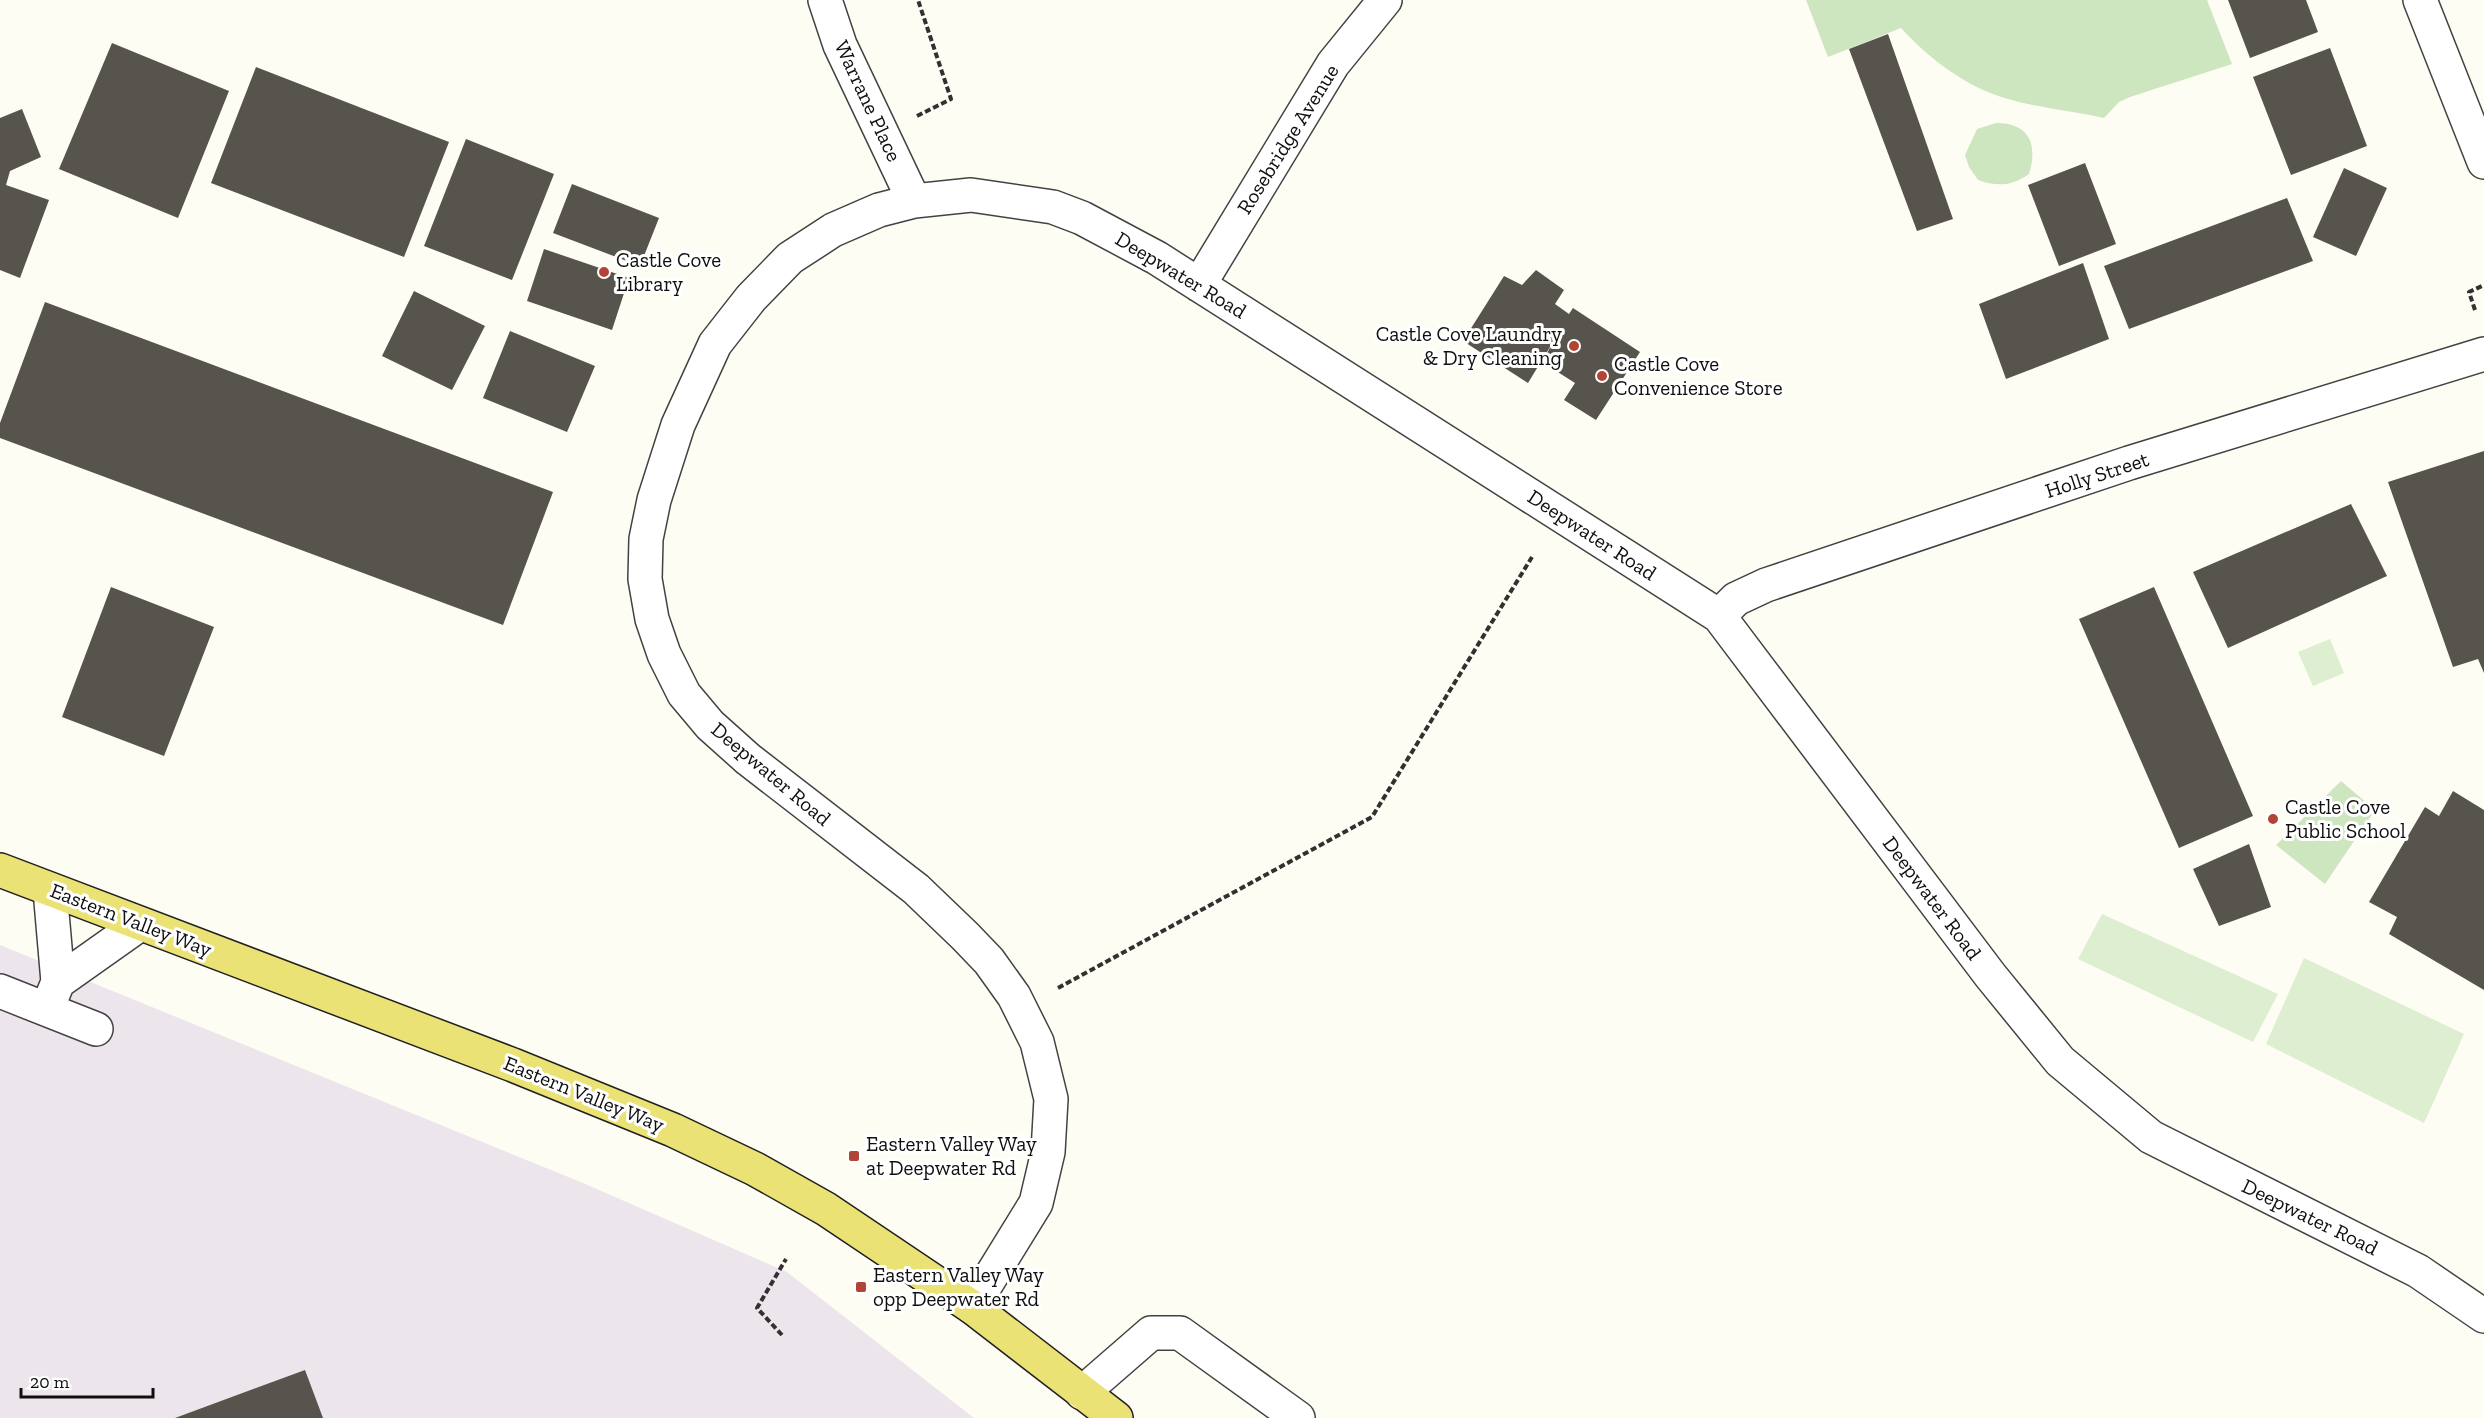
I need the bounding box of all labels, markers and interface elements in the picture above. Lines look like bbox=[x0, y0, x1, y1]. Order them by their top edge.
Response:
street label: Warrane Place bbox=[830, 36, 907, 165]
street label: Rosebridge Avenue bbox=[1231, 59, 1344, 218]
street label: Deepwater Road bbox=[1111, 226, 1252, 324]
place label: Castle Cove Library bbox=[616, 247, 721, 296]
marker: Castle Cove Library bbox=[597, 265, 611, 279]
place label: Castle Cove Laundry & Dry Cleaning bbox=[1376, 321, 1562, 370]
marker: Castle Cove Laundry & Dry Cleaning bbox=[1567, 339, 1581, 353]
place label: Castle Cove Convenience Store bbox=[1614, 351, 1783, 400]
marker: Castle Cove Convenience Store bbox=[1595, 369, 1609, 383]
street label: Holly Street bbox=[2042, 446, 2152, 503]
street label: Deepwater Road bbox=[1523, 484, 1662, 586]
street label: Deepwater Road bbox=[707, 716, 836, 831]
place label: Castle Cove Public School bbox=[2285, 794, 2406, 843]
marker: Castle Cove Public School bbox=[2266, 812, 2280, 826]
street label: Deepwater Road bbox=[1878, 831, 1987, 965]
street label: Eastern Valley Way bbox=[47, 877, 216, 962]
street label: Eastern Valley Way bbox=[500, 1050, 668, 1137]
place label: Eastern Valley Way at Deepwater Rd bbox=[866, 1131, 1037, 1180]
marker: Eastern Valley Way at Deepwater Rd bbox=[847, 1149, 861, 1163]
street label: Deepwater Road bbox=[2238, 1173, 2383, 1260]
place label: Eastern Valley Way opp Deepwater Rd bbox=[873, 1262, 1044, 1311]
marker: Eastern Valley Way opp Deepwater Rd bbox=[854, 1280, 868, 1294]
scale bar bbox=[21, 1361, 153, 1399]
text: 20 m bbox=[30, 1371, 70, 1393]

